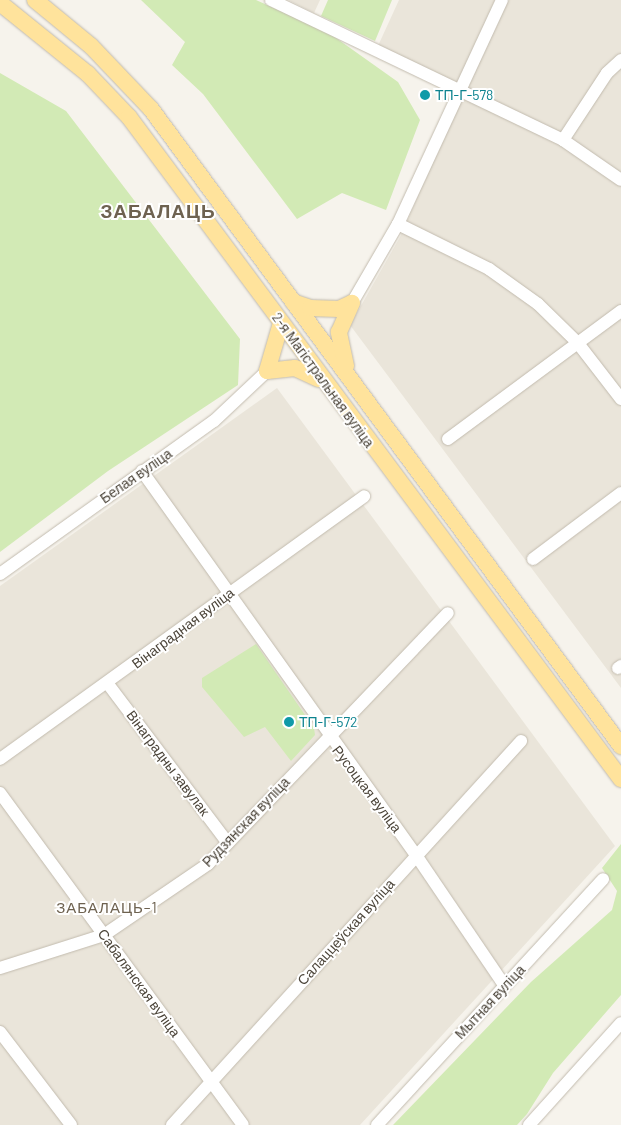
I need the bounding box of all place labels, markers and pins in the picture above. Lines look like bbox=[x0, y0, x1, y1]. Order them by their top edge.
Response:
place label: ТП-Г-578 bbox=[435, 87, 493, 103]
marker: ТП-Г-578 bbox=[419, 89, 431, 101]
place label: ТП-Г-572 bbox=[299, 714, 358, 730]
marker: ТП-Г-572 bbox=[283, 716, 295, 728]

